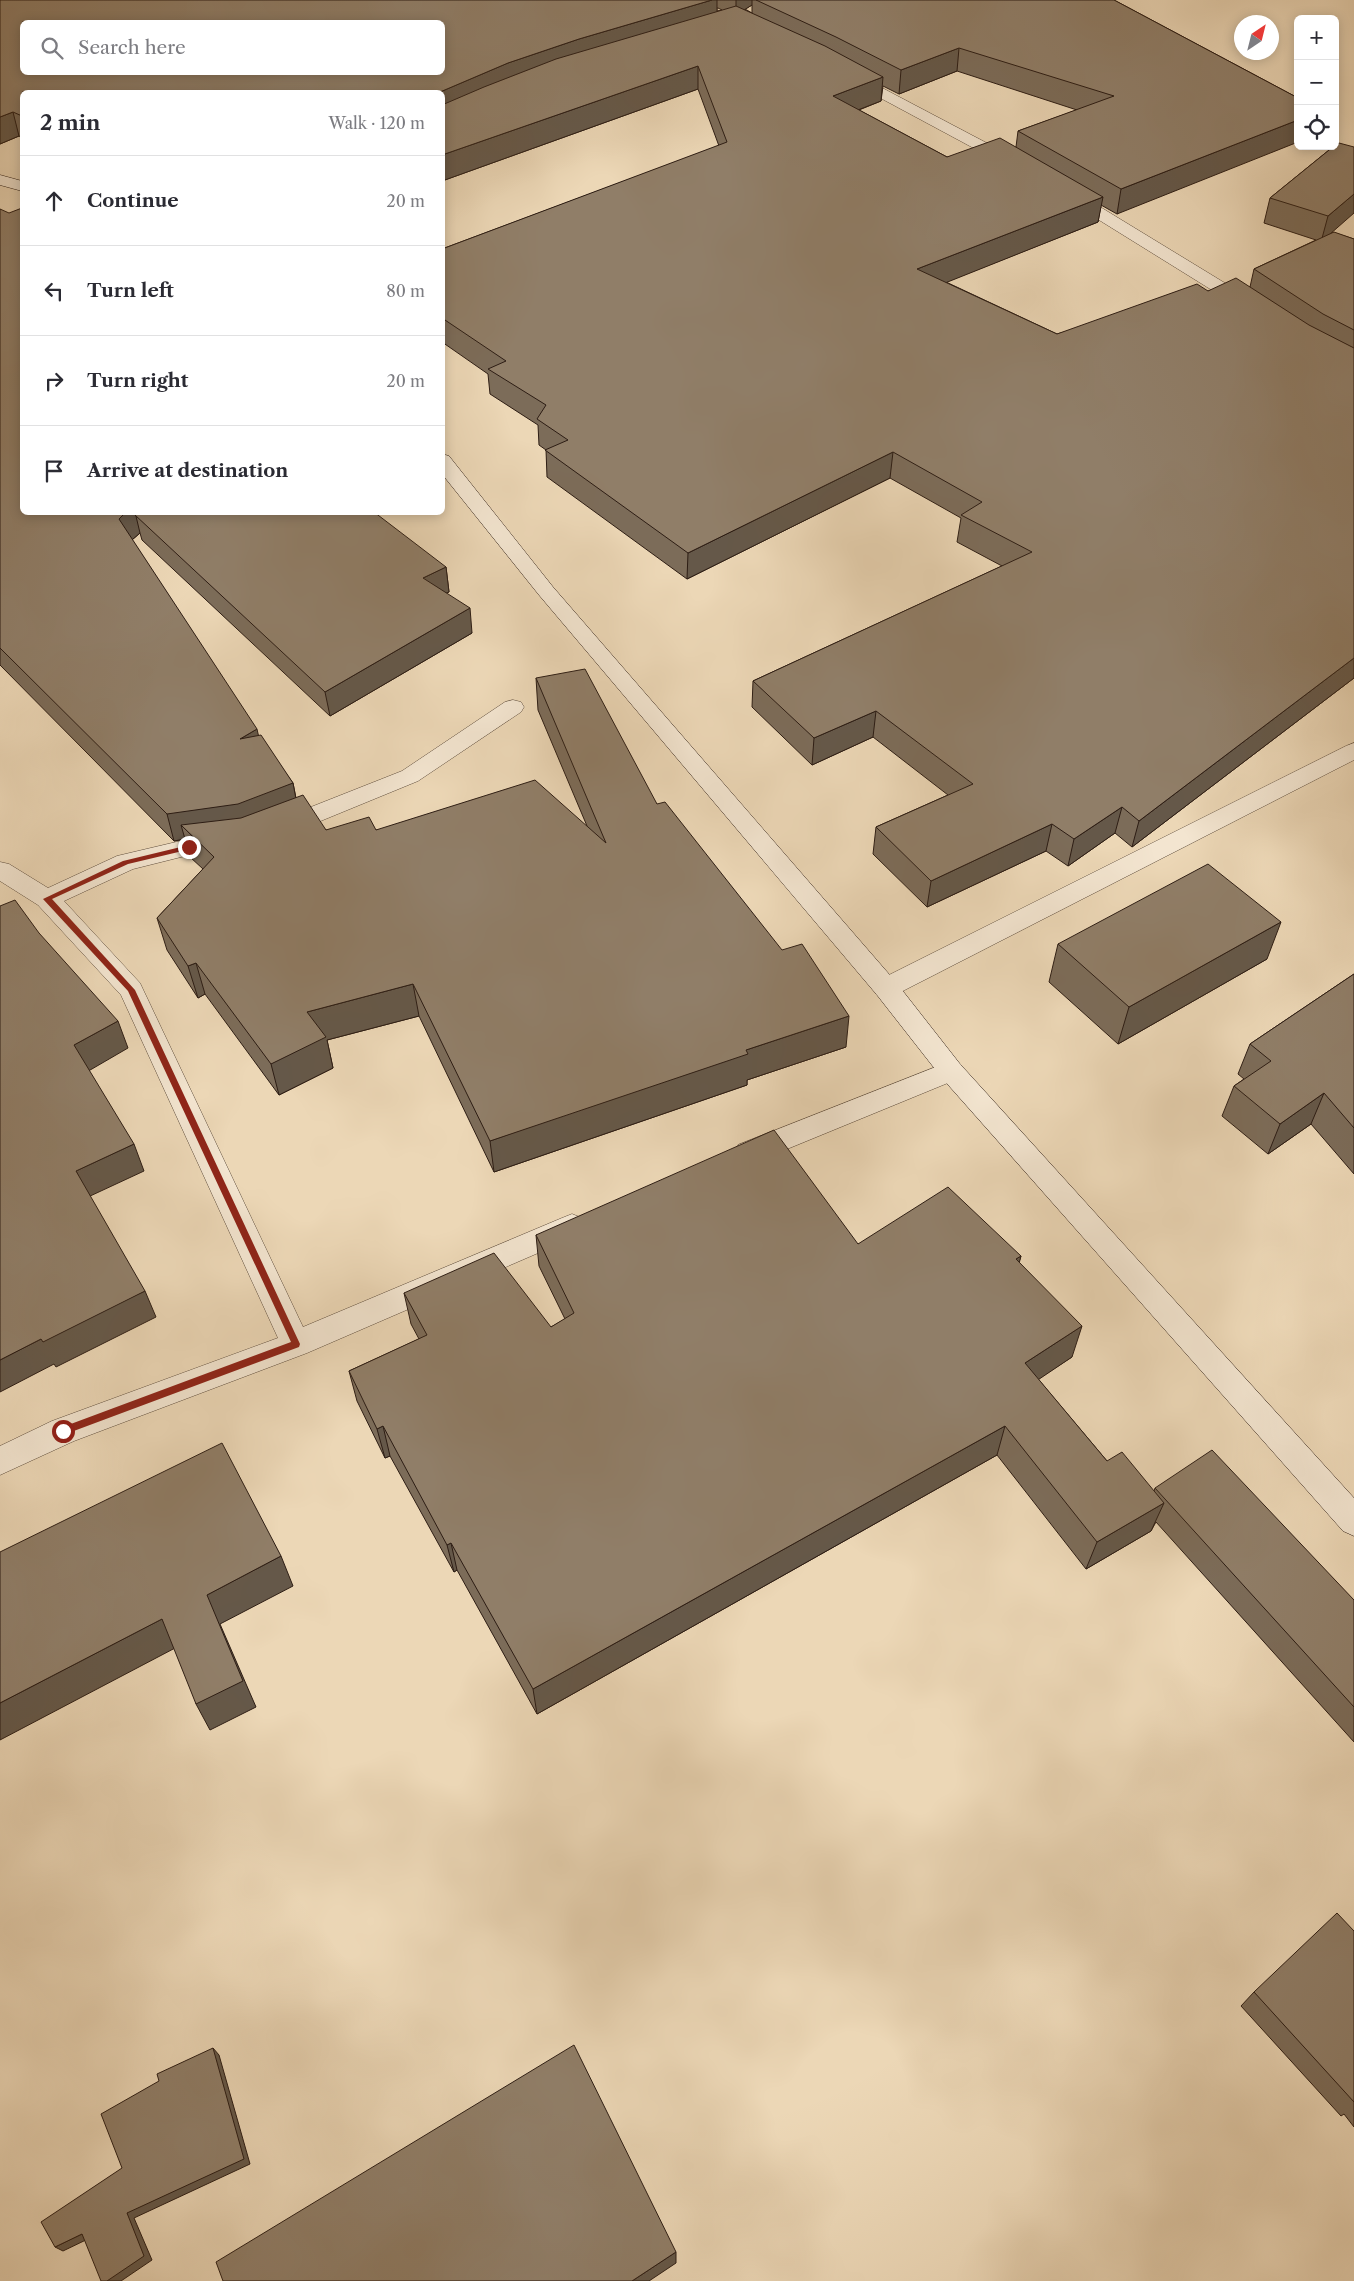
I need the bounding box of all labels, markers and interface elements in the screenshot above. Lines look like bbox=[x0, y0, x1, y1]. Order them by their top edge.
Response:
north arrow bbox=[1234, 15, 1279, 60]
map controls bbox=[1294, 15, 1339, 150]
button: + bbox=[1294, 15, 1339, 60]
search box bbox=[20, 20, 445, 75]
icon: search bbox=[38, 34, 66, 62]
text: Search here bbox=[78, 36, 186, 59]
button: − bbox=[1294, 60, 1339, 105]
button: locate bbox=[1294, 105, 1339, 150]
text: 2 min bbox=[40, 110, 100, 135]
text: Walk · 120 m bbox=[329, 113, 425, 133]
icon: ahead bbox=[40, 187, 68, 215]
text: Continue bbox=[87, 189, 179, 212]
text: 20 m bbox=[386, 191, 425, 211]
icon: left bbox=[40, 277, 68, 305]
text: Turn left bbox=[87, 279, 174, 302]
text: 80 m bbox=[386, 281, 425, 301]
icon: right bbox=[40, 367, 68, 395]
text: Turn right bbox=[87, 369, 188, 392]
text: 20 m bbox=[386, 371, 425, 391]
icon: arrive bbox=[40, 457, 68, 485]
text: Arrive at destination bbox=[87, 459, 288, 482]
route end bbox=[178, 836, 201, 859]
route start bbox=[52, 1420, 75, 1443]

